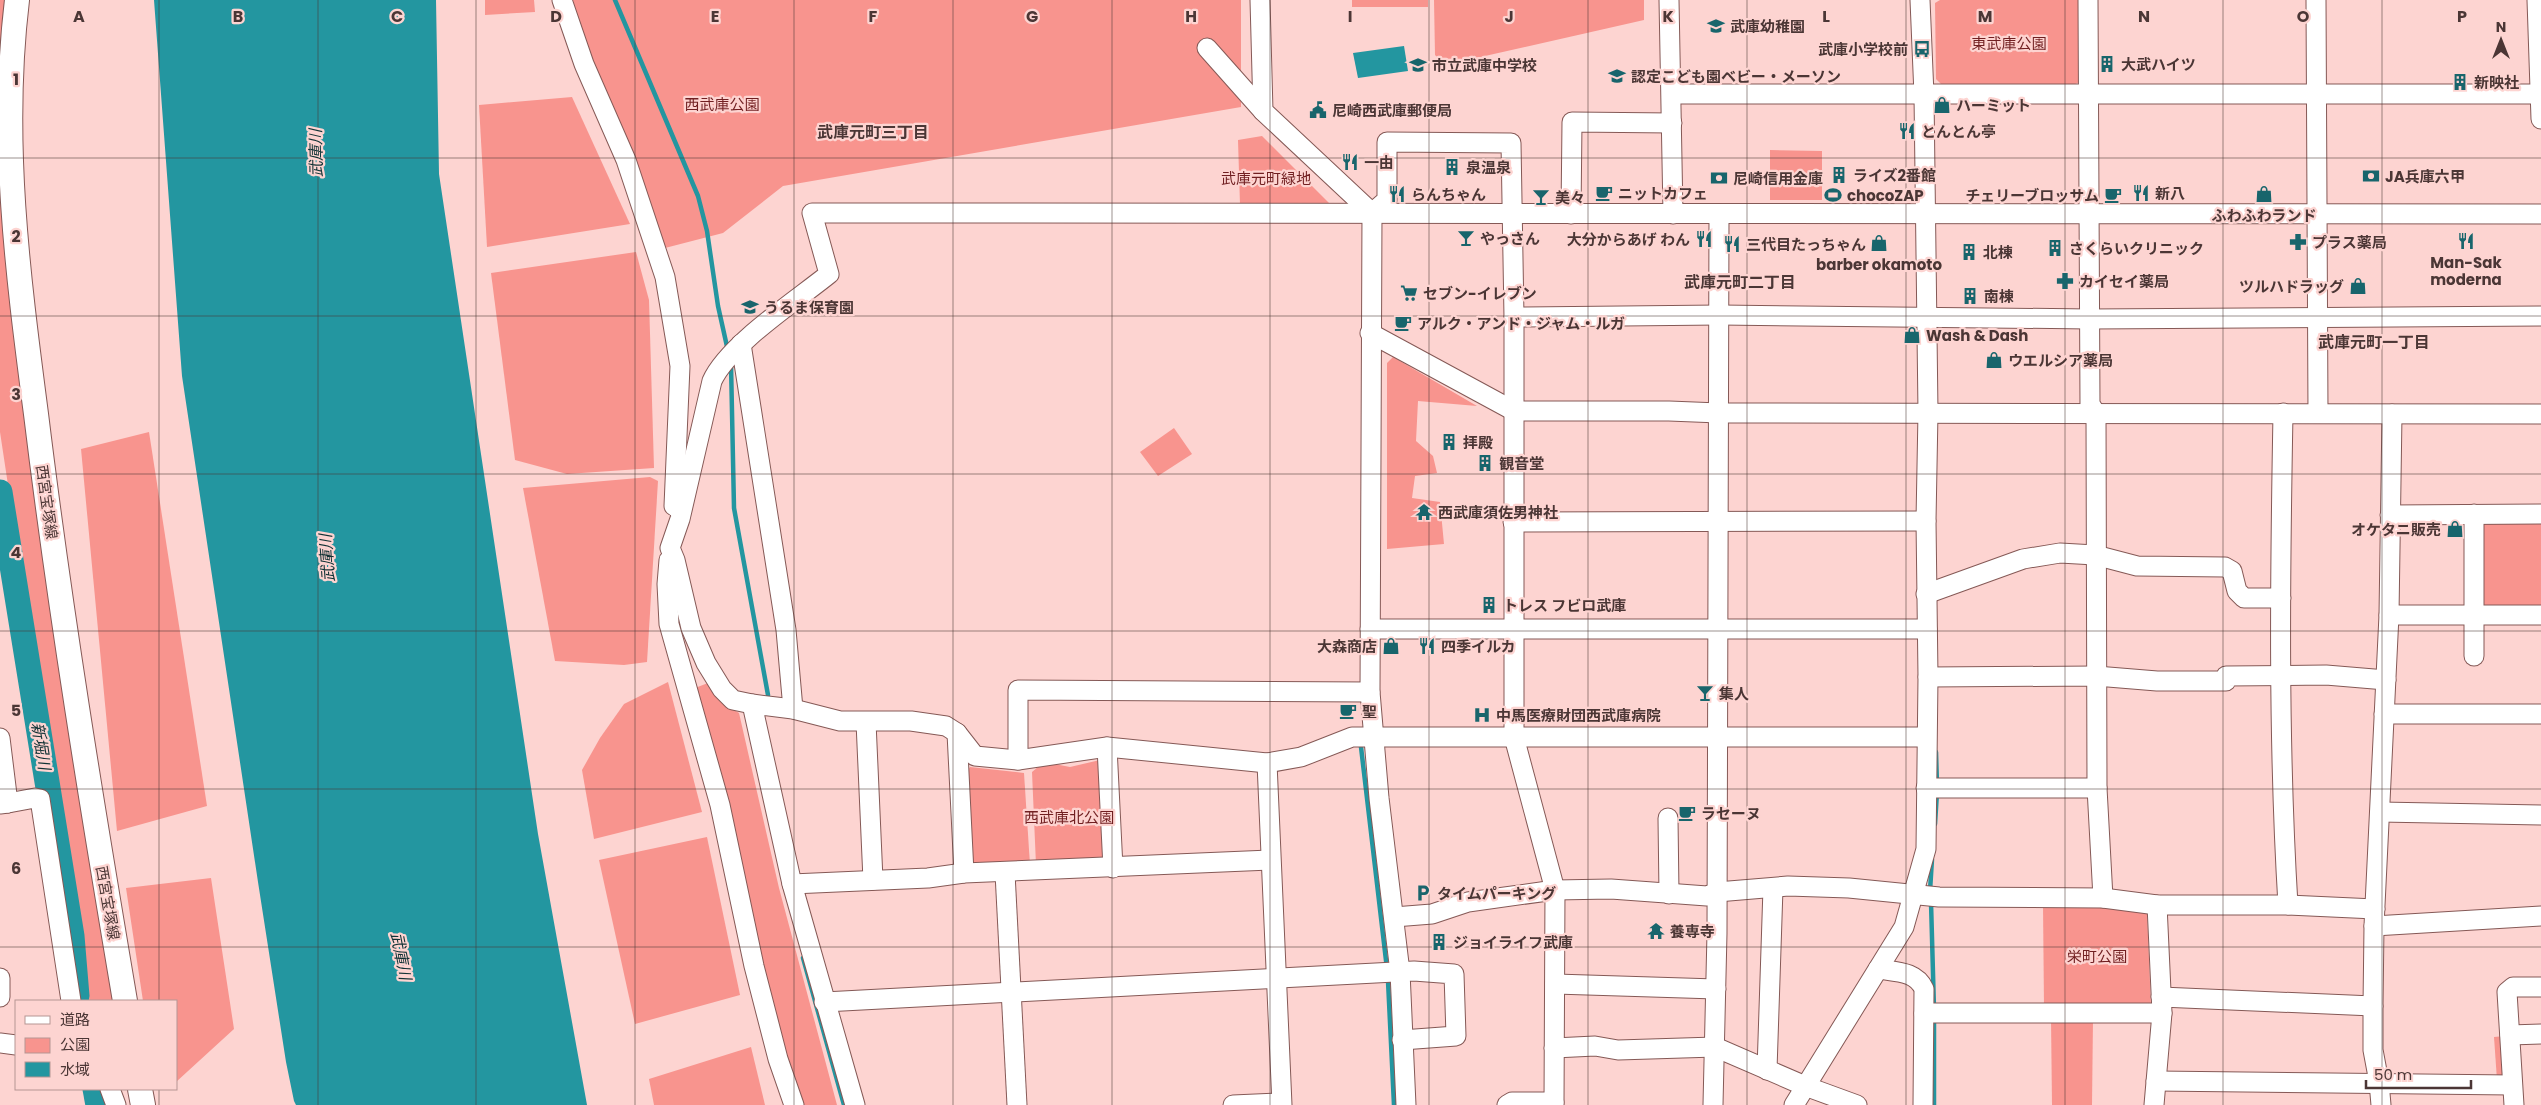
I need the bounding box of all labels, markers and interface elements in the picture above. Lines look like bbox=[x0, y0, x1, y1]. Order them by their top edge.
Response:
text: A bbox=[73, 5, 85, 28]
text: B bbox=[233, 5, 243, 28]
text: C bbox=[391, 5, 403, 28]
text: D bbox=[550, 5, 562, 28]
text: E bbox=[711, 5, 719, 28]
text: F bbox=[869, 5, 878, 28]
text: G bbox=[1026, 5, 1038, 28]
text: H bbox=[1185, 5, 1197, 28]
text: I bbox=[1348, 5, 1352, 28]
text: J bbox=[1504, 5, 1514, 28]
text: K bbox=[1662, 5, 1674, 28]
text: L bbox=[1822, 5, 1830, 28]
text: M bbox=[1978, 5, 1992, 28]
text: N bbox=[2138, 5, 2150, 28]
text: O bbox=[2297, 5, 2310, 28]
text: P bbox=[2457, 5, 2467, 28]
north arrow bbox=[2476, 15, 2526, 65]
school or university icon: 武庫幼稚園 bbox=[1706, 16, 1726, 36]
place label: 武庫幼稚園 bbox=[1730, 16, 1805, 37]
text: N bbox=[2496, 17, 2506, 37]
park label: 東武庫公園 bbox=[1971, 33, 2047, 54]
place label: 武庫小学校前 bbox=[1818, 39, 1908, 60]
bus stop icon: 武庫小学校前 bbox=[1912, 39, 1932, 59]
building icon: 大武ハイツ bbox=[2097, 54, 2117, 74]
place label: 大武ハイツ bbox=[2121, 54, 2196, 75]
school or university icon: 市立武庫中学校 bbox=[1408, 55, 1428, 75]
place label: 市立武庫中学校 bbox=[1432, 55, 1537, 76]
school or university icon: 認定こども園ベビー・メーソン bbox=[1607, 66, 1627, 86]
place label: 認定こども園ベビー・メーソン bbox=[1631, 66, 1841, 87]
text: 1 bbox=[13, 68, 19, 91]
building icon: 新映社 bbox=[2450, 72, 2470, 92]
place label: 新映社 bbox=[2474, 72, 2519, 93]
park label: 西武庫公園 bbox=[684, 94, 760, 115]
shop icon: ハーミット bbox=[1932, 95, 1952, 115]
place label: ハーミット bbox=[1956, 95, 2031, 116]
public building icon: 尼崎西武庫郵便局 bbox=[1308, 100, 1328, 120]
place label: 尼崎西武庫郵便局 bbox=[1332, 100, 1452, 121]
district label: 武庫元町三丁目 bbox=[817, 121, 929, 144]
restaurant icon: とんとん亭 bbox=[1897, 121, 1917, 141]
place label: とんとん亭 bbox=[1921, 121, 1996, 142]
water label: 武庫川 bbox=[304, 127, 328, 177]
restaurant icon: 一由 bbox=[1340, 152, 1360, 172]
place label: 一由 bbox=[1364, 152, 1394, 173]
building icon: 泉温泉 bbox=[1442, 157, 1462, 177]
place label: 泉温泉 bbox=[1466, 157, 1511, 178]
building icon: ライズ2番館 bbox=[1829, 165, 1849, 185]
place label: ライズ2番館 bbox=[1853, 165, 1936, 186]
bank icon: JA兵庫六甲 bbox=[2361, 166, 2381, 186]
place label: JA兵庫六甲 bbox=[2385, 166, 2465, 187]
park label: 武庫元町緑地 bbox=[1221, 168, 1311, 189]
bank icon: 尼崎信用金庫 bbox=[1709, 168, 1729, 188]
place label: 尼崎信用金庫 bbox=[1733, 168, 1823, 189]
cafe icon: ニットカフェ bbox=[1594, 183, 1614, 203]
place label: ニットカフェ bbox=[1618, 183, 1708, 204]
restaurant icon: 新八 bbox=[2131, 183, 2151, 203]
place label: 新八 bbox=[2155, 183, 2185, 204]
restaurant icon: らんちゃん bbox=[1387, 184, 1407, 204]
place label: らんちゃん bbox=[1411, 184, 1486, 205]
shop icon: ふわふわランド bbox=[2254, 184, 2274, 204]
sports icon: chocoZAP bbox=[1823, 185, 1843, 205]
place label: chocoZAP bbox=[1847, 185, 1924, 206]
place label: チェリーブロッサム bbox=[1965, 185, 2099, 206]
cafe icon: チェリーブロッサム bbox=[2103, 185, 2123, 205]
bar icon: 美々 bbox=[1531, 187, 1551, 207]
place label: 美々 bbox=[1555, 187, 1585, 208]
place label: ふわふわランド bbox=[2211, 205, 2317, 226]
text: 2 bbox=[11, 225, 21, 248]
bar icon: やっさん bbox=[1456, 228, 1476, 248]
place label: やっさん bbox=[1480, 228, 1540, 249]
place label: 大分からあげ わん bbox=[1567, 229, 1690, 250]
restaurant icon: 大分からあげ わん bbox=[1694, 229, 1714, 249]
restaurant icon: Man-Sak moderna bbox=[2456, 231, 2476, 251]
pharmacy icon: プラス薬局 bbox=[2288, 232, 2308, 252]
place label: プラス薬局 bbox=[2312, 232, 2387, 253]
shop icon: barber okamoto bbox=[1869, 233, 1889, 253]
restaurant icon: 三代目たっちゃん bbox=[1722, 234, 1742, 254]
place label: 三代目たっちゃん bbox=[1746, 234, 1866, 255]
building icon: さくらいクリニック bbox=[2045, 238, 2065, 258]
place label: さくらいクリニック bbox=[2069, 238, 2204, 259]
building icon: 北棟 bbox=[1959, 242, 1979, 262]
place label: 北棟 bbox=[1983, 242, 2013, 263]
place label: Man-Sak moderna bbox=[2430, 252, 2502, 290]
place label: barber okamoto bbox=[1816, 254, 1942, 275]
district label: 武庫元町二丁目 bbox=[1684, 271, 1796, 294]
pharmacy icon: カイセイ薬局 bbox=[2055, 271, 2075, 291]
place label: カイセイ薬局 bbox=[2079, 271, 2169, 292]
place label: ツルハドラッグ bbox=[2239, 276, 2344, 297]
shop icon: ツルハドラッグ bbox=[2348, 276, 2368, 296]
supermarket icon: セブン-イレブン bbox=[1399, 283, 1419, 303]
place label: セブン-イレブン bbox=[1423, 283, 1537, 304]
building icon: 南棟 bbox=[1960, 286, 1980, 306]
place label: 南棟 bbox=[1984, 286, 2014, 307]
school or university icon: うるま保育園 bbox=[740, 297, 760, 317]
place label: うるま保育園 bbox=[764, 297, 854, 318]
cafe icon: アルク・アンド・ジャム・ルガ bbox=[1393, 313, 1413, 333]
place label: アルク・アンド・ジャム・ルガ bbox=[1417, 313, 1625, 334]
shop icon: Wash & Dash bbox=[1902, 325, 1922, 345]
place label: Wash & Dash bbox=[1926, 325, 2028, 346]
district label: 武庫元町一丁目 bbox=[2318, 331, 2430, 354]
shop icon: ウエルシア薬局 bbox=[1984, 350, 2004, 370]
place label: ウエルシア薬局 bbox=[2008, 350, 2113, 371]
text: 3 bbox=[11, 383, 21, 406]
building icon: 拝殿 bbox=[1439, 432, 1459, 452]
place label: 拝殿 bbox=[1463, 432, 1493, 453]
building icon: 観音堂 bbox=[1475, 453, 1495, 473]
place label: 観音堂 bbox=[1499, 453, 1544, 474]
street label: 西宮宝塚線 bbox=[31, 463, 63, 541]
temple icon: 西武庫須佐男神社 bbox=[1414, 502, 1434, 522]
place label: 西武庫須佐男神社 bbox=[1438, 502, 1558, 523]
place label: オケタニ販売 bbox=[2351, 519, 2441, 540]
shop icon: オケタニ販売 bbox=[2445, 519, 2465, 539]
water label: 武庫川 bbox=[314, 531, 340, 583]
text: 4 bbox=[11, 541, 22, 564]
building icon: トレス フビロ武庫 bbox=[1479, 595, 1499, 615]
place label: トレス フビロ武庫 bbox=[1503, 595, 1626, 616]
place label: 大森商店 bbox=[1317, 636, 1377, 657]
shop icon: 大森商店 bbox=[1381, 636, 1401, 656]
restaurant icon: 四季イルカ bbox=[1417, 636, 1437, 656]
place label: 四季イルカ bbox=[1441, 636, 1516, 657]
bar icon: 集人 bbox=[1695, 683, 1715, 703]
place label: 集人 bbox=[1718, 683, 1749, 704]
text: 5 bbox=[11, 699, 21, 722]
cafe icon: 聖 bbox=[1338, 701, 1358, 721]
place label: 聖 bbox=[1362, 701, 1377, 722]
hospital icon: 中馬医療財団西武庫病院 bbox=[1472, 705, 1492, 725]
place label: 中馬医療財団西武庫病院 bbox=[1496, 705, 1661, 726]
water label: 新堀川 bbox=[26, 720, 56, 773]
cafe icon: ラセーヌ bbox=[1677, 803, 1697, 823]
place label: ラセーヌ bbox=[1701, 803, 1761, 824]
park label: 西武庫北公園 bbox=[1024, 807, 1114, 828]
text: 6 bbox=[11, 857, 21, 880]
street label: 西宮宝塚線 bbox=[91, 864, 125, 942]
parking icon: タイムパーキング bbox=[1413, 883, 1433, 903]
place label: タイムパーキング bbox=[1437, 883, 1556, 904]
temple icon: 養専寺 bbox=[1646, 921, 1666, 941]
place label: 養専寺 bbox=[1670, 921, 1715, 942]
water label: 武庫川 bbox=[385, 930, 417, 984]
building icon: ジョイライフ武庫 bbox=[1429, 932, 1449, 952]
place label: ジョイライフ武庫 bbox=[1453, 932, 1573, 953]
park label: 栄町公園 bbox=[2067, 946, 2127, 967]
legend bbox=[15, 1000, 178, 1090]
text: 道路 bbox=[60, 1009, 90, 1030]
text: 公園 bbox=[60, 1034, 90, 1055]
scale bar bbox=[2366, 1058, 2471, 1090]
text: 水域 bbox=[60, 1059, 90, 1080]
text: 50 m bbox=[2374, 1064, 2412, 1085]

